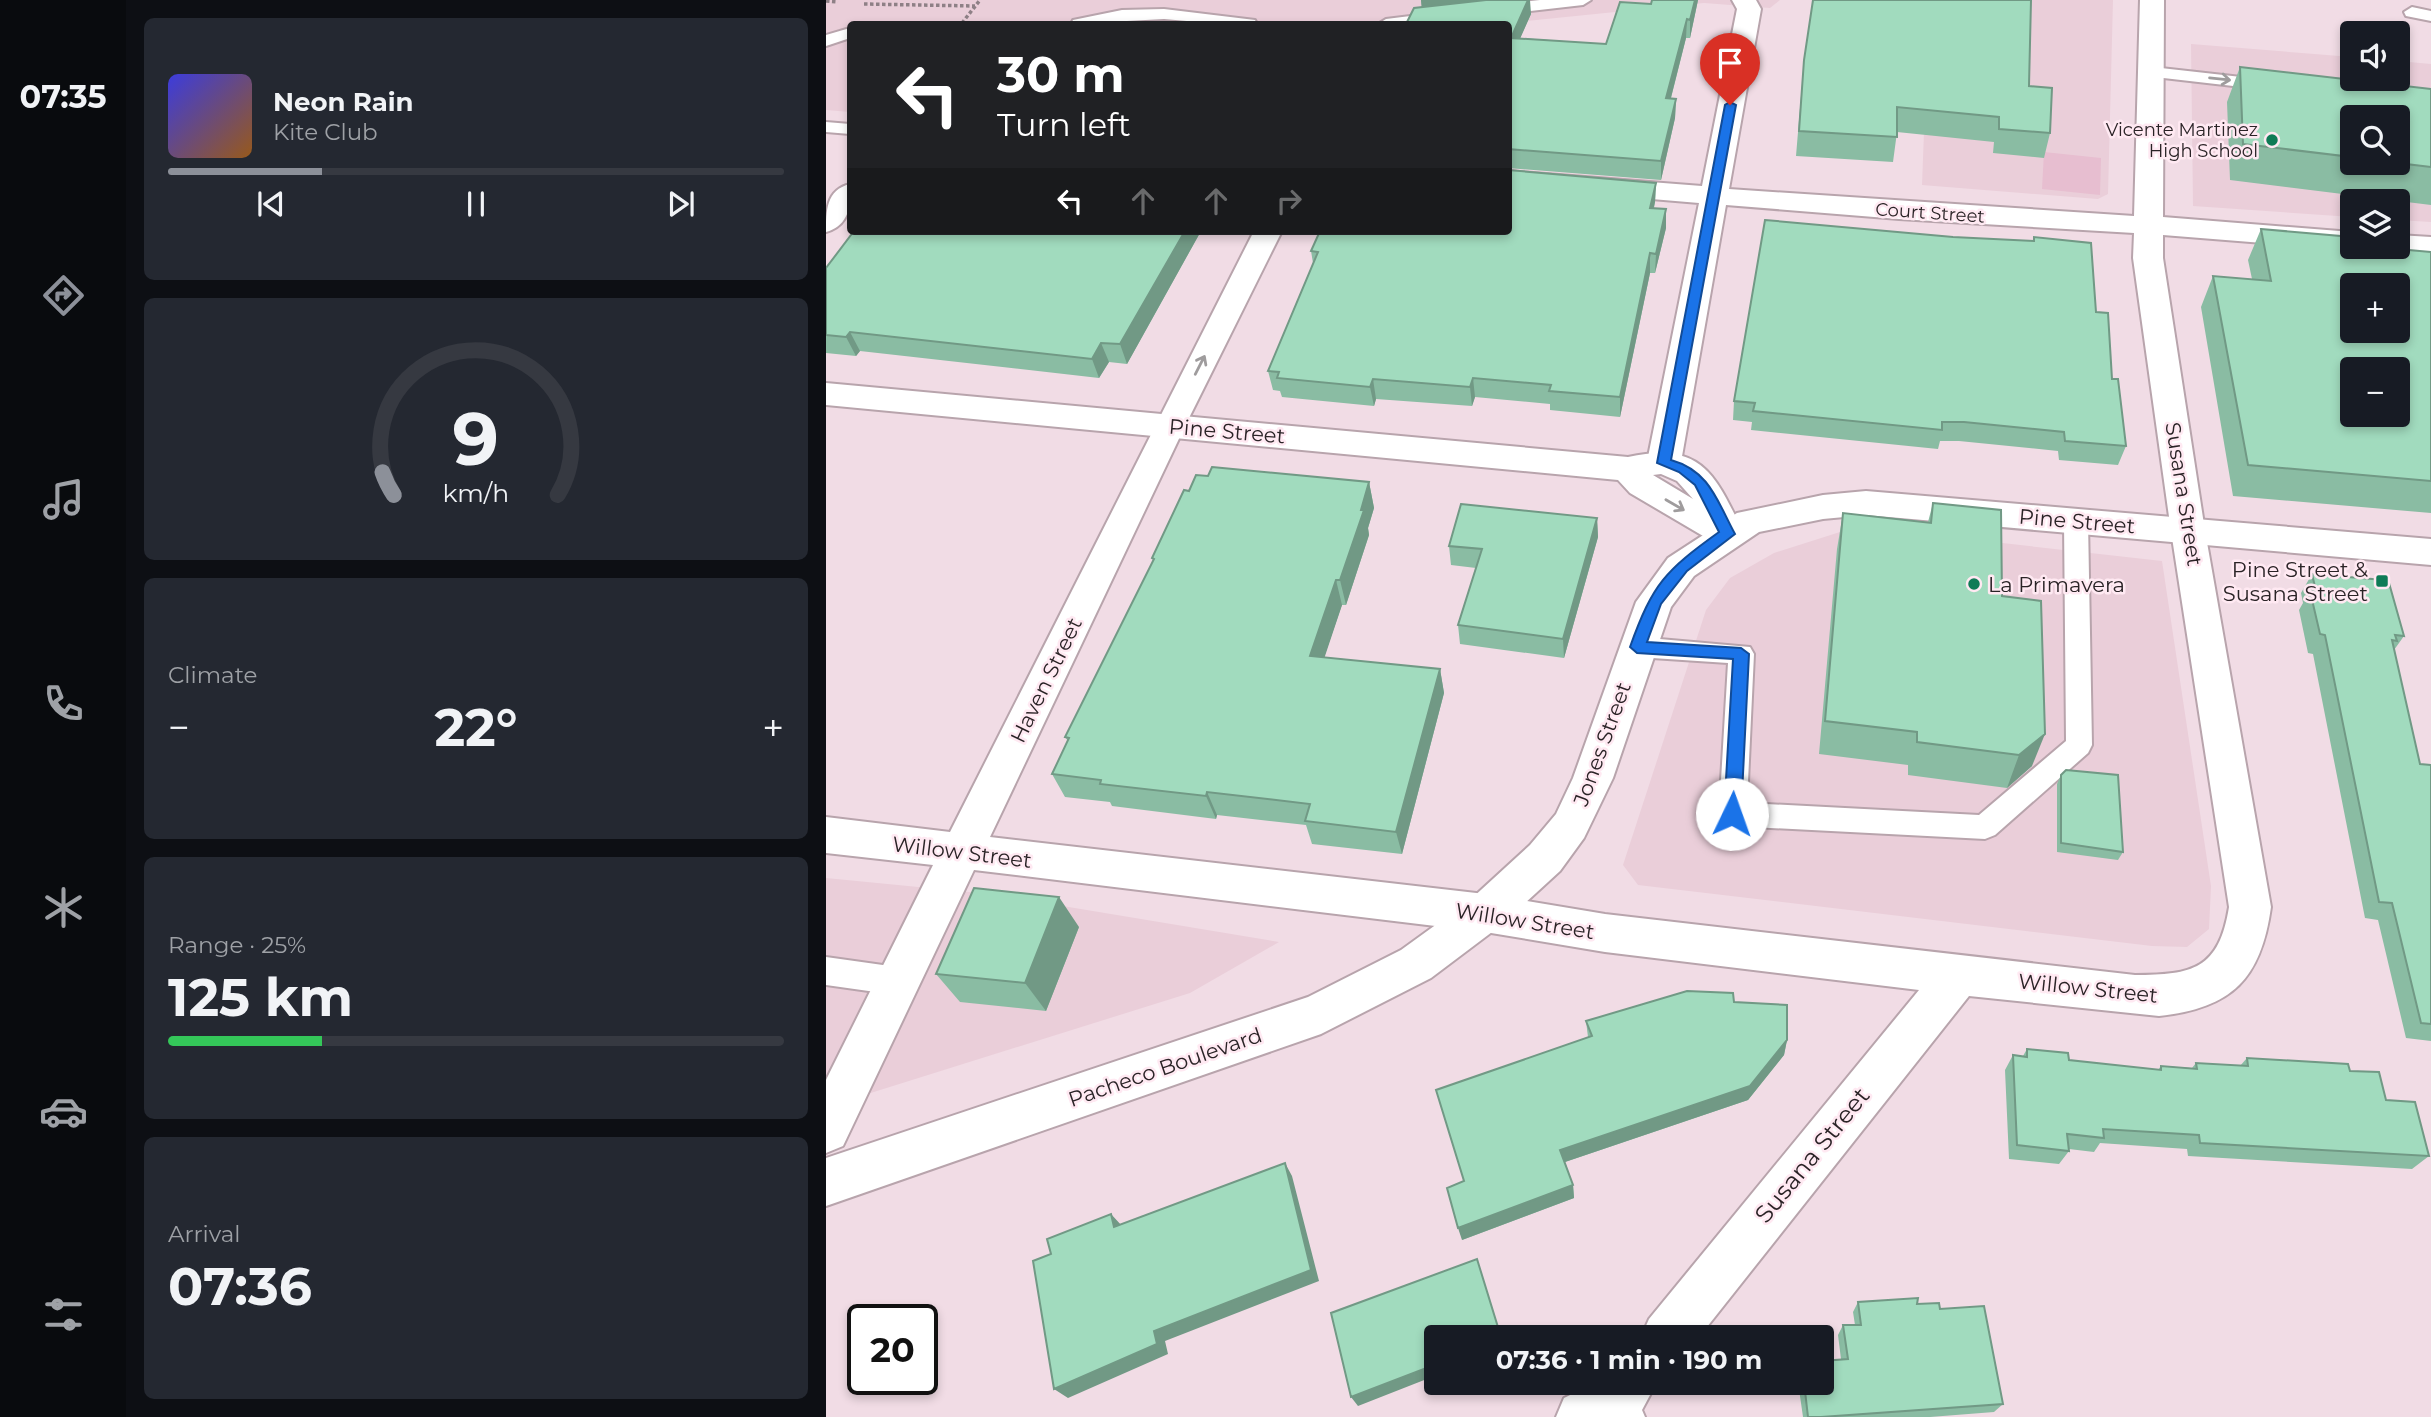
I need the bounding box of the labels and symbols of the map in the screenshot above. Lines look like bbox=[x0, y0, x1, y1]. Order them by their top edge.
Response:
pin bbox=[1700, 33, 1760, 105]
one-way arrow bbox=[2208, 73, 2231, 86]
place label: Vicente Martinez High School bbox=[2106, 119, 2258, 162]
marker: Vicente Martinez High School bbox=[2264, 132, 2280, 148]
street label: Court Street bbox=[1875, 198, 1985, 228]
one-way arrow bbox=[1193, 355, 1207, 376]
street label: Pine Street bbox=[1168, 413, 1286, 449]
street label: Susana Street bbox=[2160, 420, 2208, 568]
one-way arrow bbox=[1664, 498, 1684, 512]
street label: Pine Street bbox=[2018, 503, 2136, 539]
place label: Pine Street & Susana Street bbox=[2223, 557, 2368, 606]
place label: La Primavera bbox=[1988, 572, 2125, 597]
marker: Pine Street & Susana Street bbox=[2374, 573, 2390, 589]
marker: La Primavera bbox=[1966, 576, 1982, 592]
street label: Haven Street bbox=[1005, 613, 1087, 747]
street label: Jones Street bbox=[1568, 679, 1636, 810]
position arrow bbox=[1695, 777, 1769, 851]
street label: Willow Street bbox=[891, 831, 1033, 873]
street label: Willow Street bbox=[1454, 898, 1596, 944]
street label: Willow Street bbox=[2017, 968, 2159, 1008]
street label: Pacheco Boulevard bbox=[1065, 1022, 1265, 1112]
street label: Susana Street bbox=[1748, 1081, 1876, 1229]
speed limit sign: 20 bbox=[847, 1304, 938, 1395]

